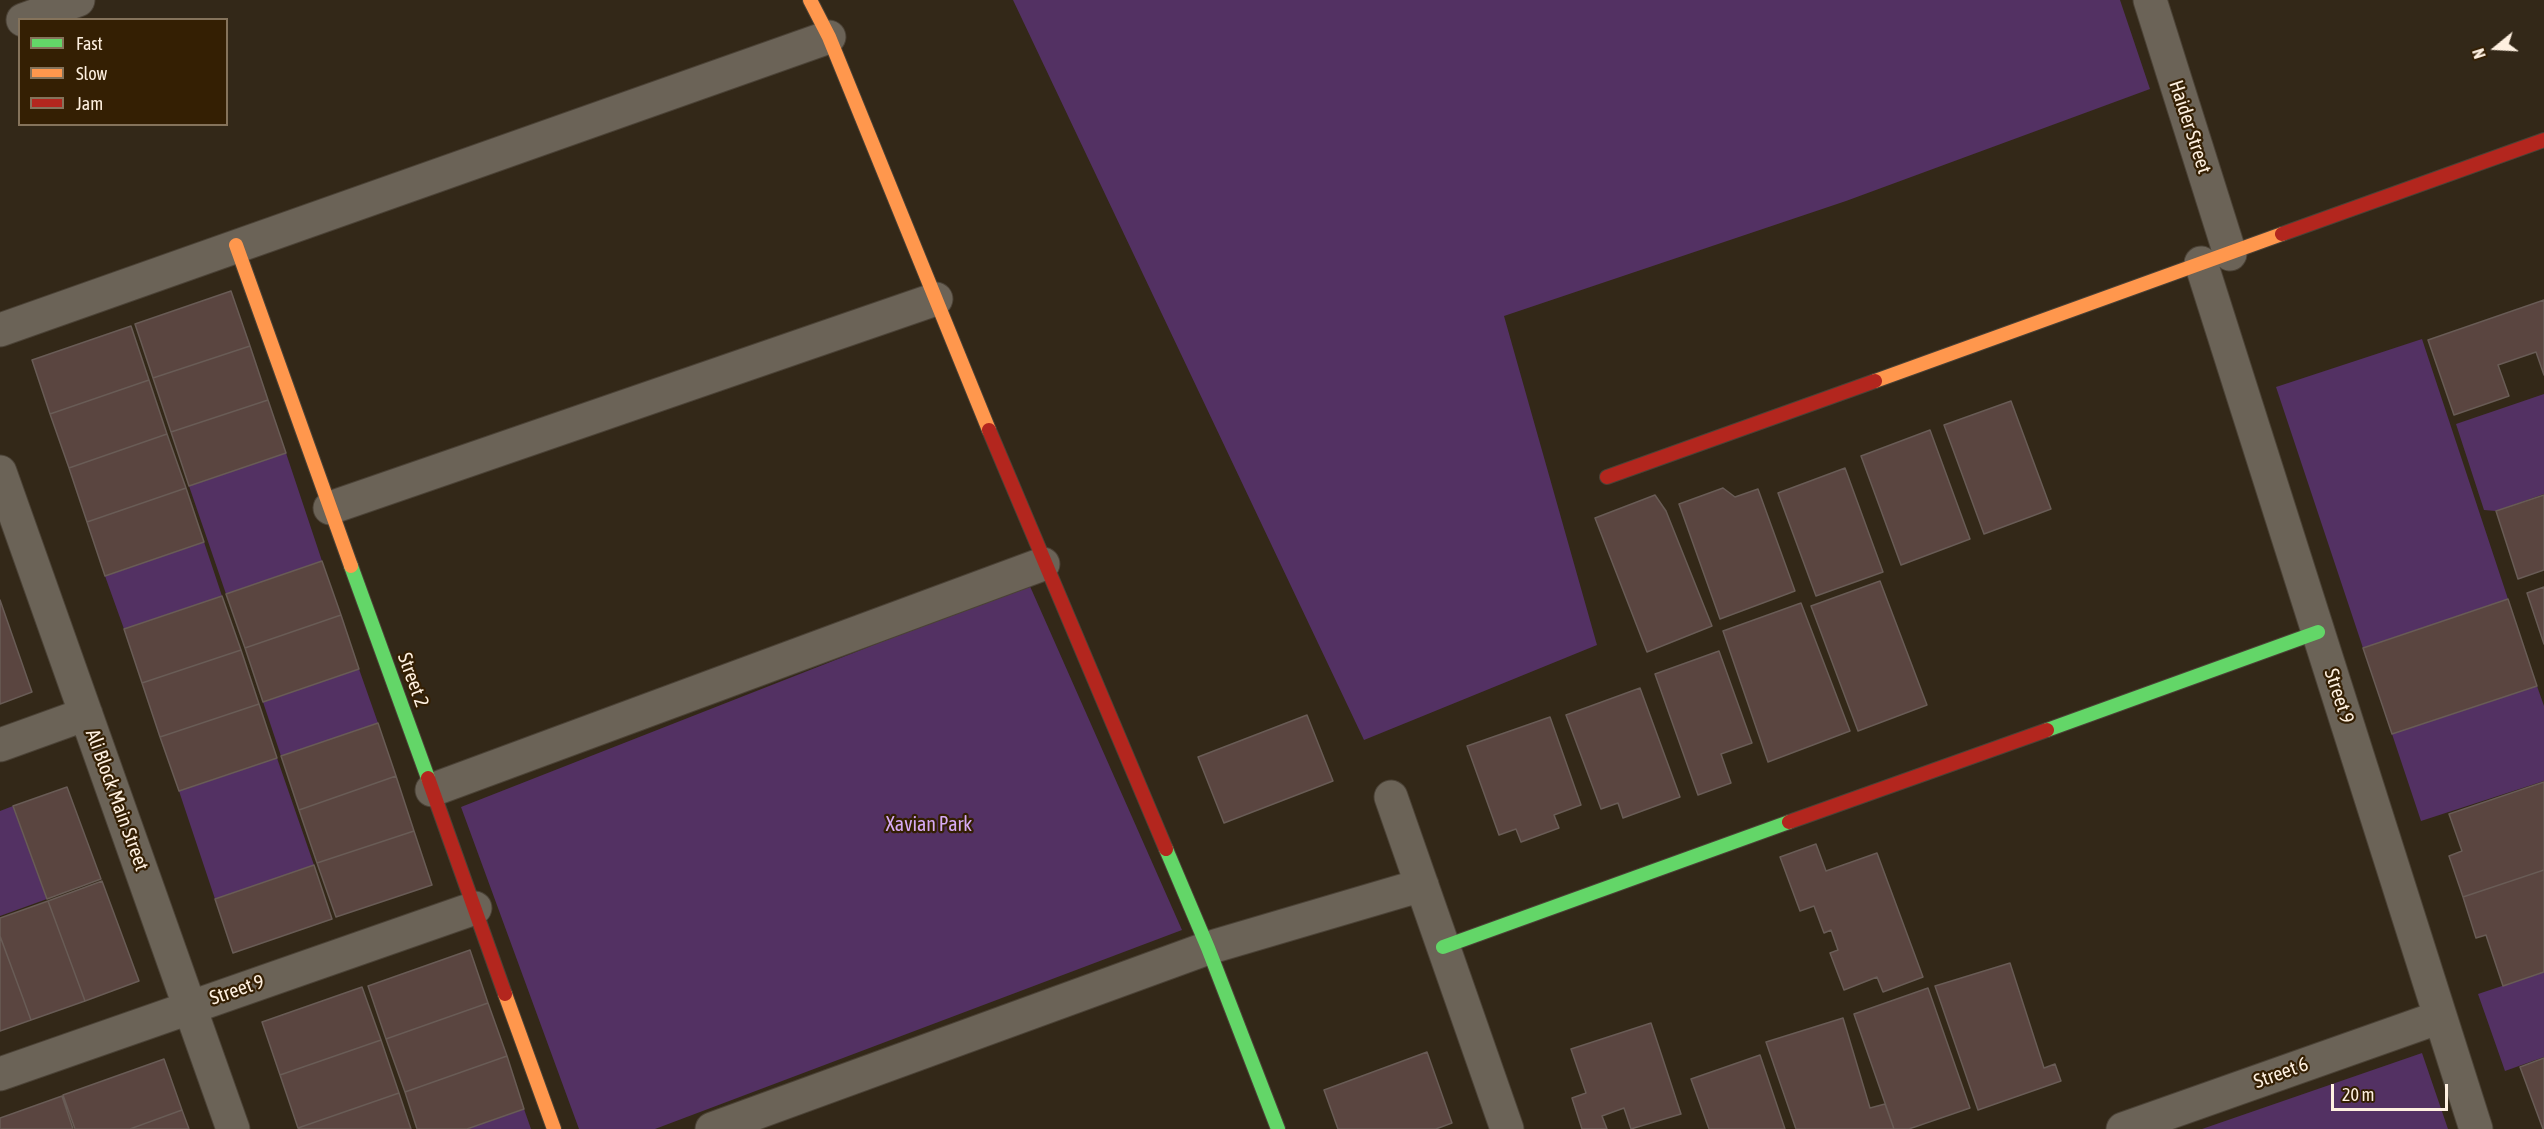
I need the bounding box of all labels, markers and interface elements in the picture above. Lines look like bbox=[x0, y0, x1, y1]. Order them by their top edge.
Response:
legend bbox=[18, 18, 228, 126]
north arrow bbox=[2466, 18, 2526, 78]
text: Fast bbox=[76, 33, 103, 54]
text: N bbox=[2469, 46, 2489, 61]
text: Slow bbox=[76, 63, 107, 84]
street label: Haider Street bbox=[2164, 77, 2216, 177]
text: Jam bbox=[76, 93, 103, 114]
street label: Street 2 bbox=[392, 650, 434, 710]
street label: Street 9 bbox=[2319, 666, 2359, 726]
street label: Ali Block Main Street bbox=[80, 726, 154, 874]
park label: Xavian Park bbox=[886, 813, 972, 837]
street label: Street 9 bbox=[207, 970, 267, 1010]
street label: Street 6 bbox=[2251, 1052, 2311, 1094]
scale bar bbox=[2334, 1072, 2451, 1110]
text: 20 m bbox=[2342, 1084, 2374, 1105]

